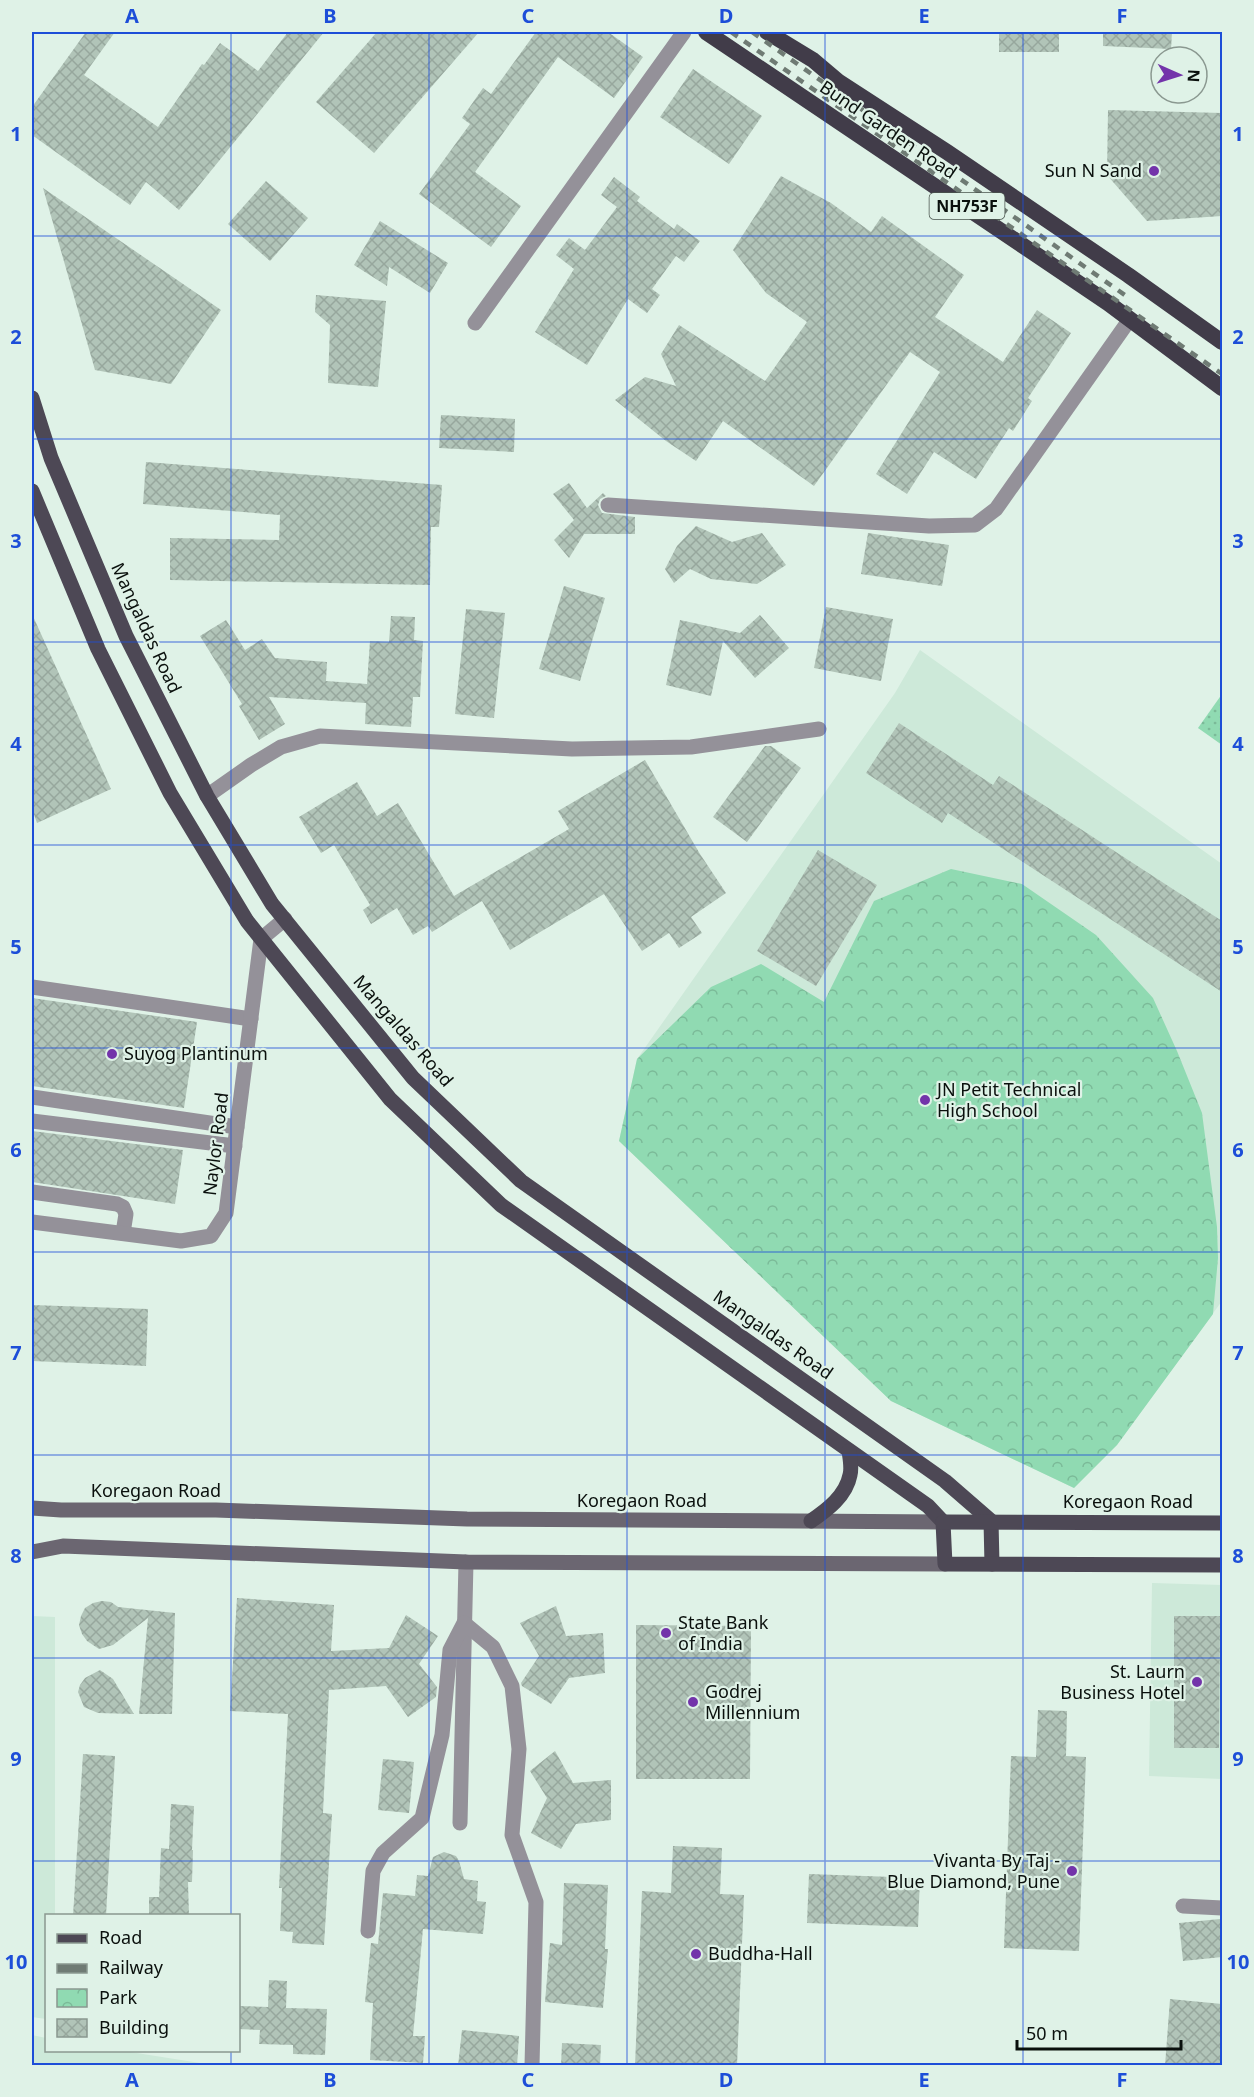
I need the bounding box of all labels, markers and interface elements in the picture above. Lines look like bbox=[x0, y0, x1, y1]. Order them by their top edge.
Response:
text: A bbox=[125, 2, 139, 29]
text: B bbox=[323, 2, 337, 29]
text: C bbox=[522, 2, 535, 29]
text: D bbox=[719, 2, 733, 29]
text: E bbox=[918, 2, 930, 29]
text: F bbox=[1117, 2, 1127, 29]
north arrow bbox=[1149, 45, 1209, 105]
text: N bbox=[1183, 69, 1205, 83]
street label: Bund Garden Road bbox=[815, 74, 962, 184]
text: 1 bbox=[10, 120, 22, 147]
text: 1 bbox=[1232, 120, 1244, 147]
place label: Sun N Sand bbox=[1045, 158, 1142, 182]
marker: Sun N Sand bbox=[1147, 164, 1161, 178]
road number: NH753F bbox=[930, 193, 1004, 219]
text: 2 bbox=[10, 323, 22, 350]
text: 2 bbox=[1232, 323, 1244, 350]
text: 3 bbox=[10, 527, 22, 554]
text: 3 bbox=[1232, 527, 1244, 554]
street label: Mangaldas Road bbox=[106, 559, 188, 697]
text: 4 bbox=[10, 730, 22, 757]
text: 4 bbox=[1232, 730, 1244, 757]
text: 5 bbox=[10, 933, 22, 960]
text: 5 bbox=[1232, 933, 1244, 960]
street label: Mangaldas Road bbox=[348, 969, 459, 1091]
place label: Suyog Plantinum bbox=[124, 1041, 268, 1065]
marker: Suyog Plantinum bbox=[105, 1047, 119, 1061]
place label: JN Petit Technical High School bbox=[935, 1077, 1081, 1122]
street label: Naylor Road bbox=[197, 1091, 233, 1197]
marker: JN Petit Technical High School bbox=[918, 1093, 932, 1107]
text: 6 bbox=[10, 1136, 22, 1163]
text: 6 bbox=[1232, 1136, 1244, 1163]
street label: Mangaldas Road bbox=[709, 1284, 838, 1384]
text: 7 bbox=[10, 1339, 22, 1366]
text: 7 bbox=[1232, 1339, 1244, 1366]
street label: Koregaon Road bbox=[91, 1478, 221, 1502]
street label: Koregaon Road bbox=[577, 1488, 707, 1512]
street label: Koregaon Road bbox=[1063, 1489, 1193, 1513]
text: 8 bbox=[10, 1542, 22, 1569]
text: 8 bbox=[1232, 1542, 1244, 1569]
place label: State Bank of India bbox=[678, 1610, 769, 1655]
marker: State Bank of India bbox=[659, 1626, 673, 1640]
place label: St. Laurn Business Hotel bbox=[1060, 1659, 1185, 1704]
marker: St. Laurn Business Hotel bbox=[1190, 1675, 1204, 1689]
place label: Godrej Millennium bbox=[705, 1679, 800, 1724]
marker: Godrej Millennium bbox=[686, 1695, 700, 1709]
text: 9 bbox=[10, 1745, 22, 1772]
text: 9 bbox=[1232, 1745, 1244, 1772]
place label: Vivanta By Taj - Blue Diamond, Pune bbox=[887, 1848, 1060, 1893]
marker: Vivanta By Taj - Blue Diamond, Pune bbox=[1065, 1864, 1079, 1878]
legend bbox=[45, 1914, 240, 2052]
text: Road bbox=[99, 1925, 142, 1949]
place label: Buddha-Hall bbox=[708, 1941, 813, 1965]
marker: Buddha-Hall bbox=[689, 1947, 703, 1961]
text: 10 bbox=[5, 1948, 27, 1975]
text: 10 bbox=[1227, 1948, 1249, 1975]
text: Railway bbox=[99, 1955, 164, 1979]
text: Park bbox=[99, 1985, 137, 2009]
scale bar bbox=[1017, 2013, 1180, 2051]
text: Building bbox=[99, 2015, 169, 2039]
text: 50 m bbox=[1026, 2021, 1068, 2045]
text: A bbox=[125, 2066, 139, 2093]
text: B bbox=[323, 2066, 337, 2093]
text: C bbox=[522, 2066, 535, 2093]
text: D bbox=[719, 2066, 733, 2093]
text: E bbox=[918, 2066, 930, 2093]
text: F bbox=[1117, 2066, 1127, 2093]

